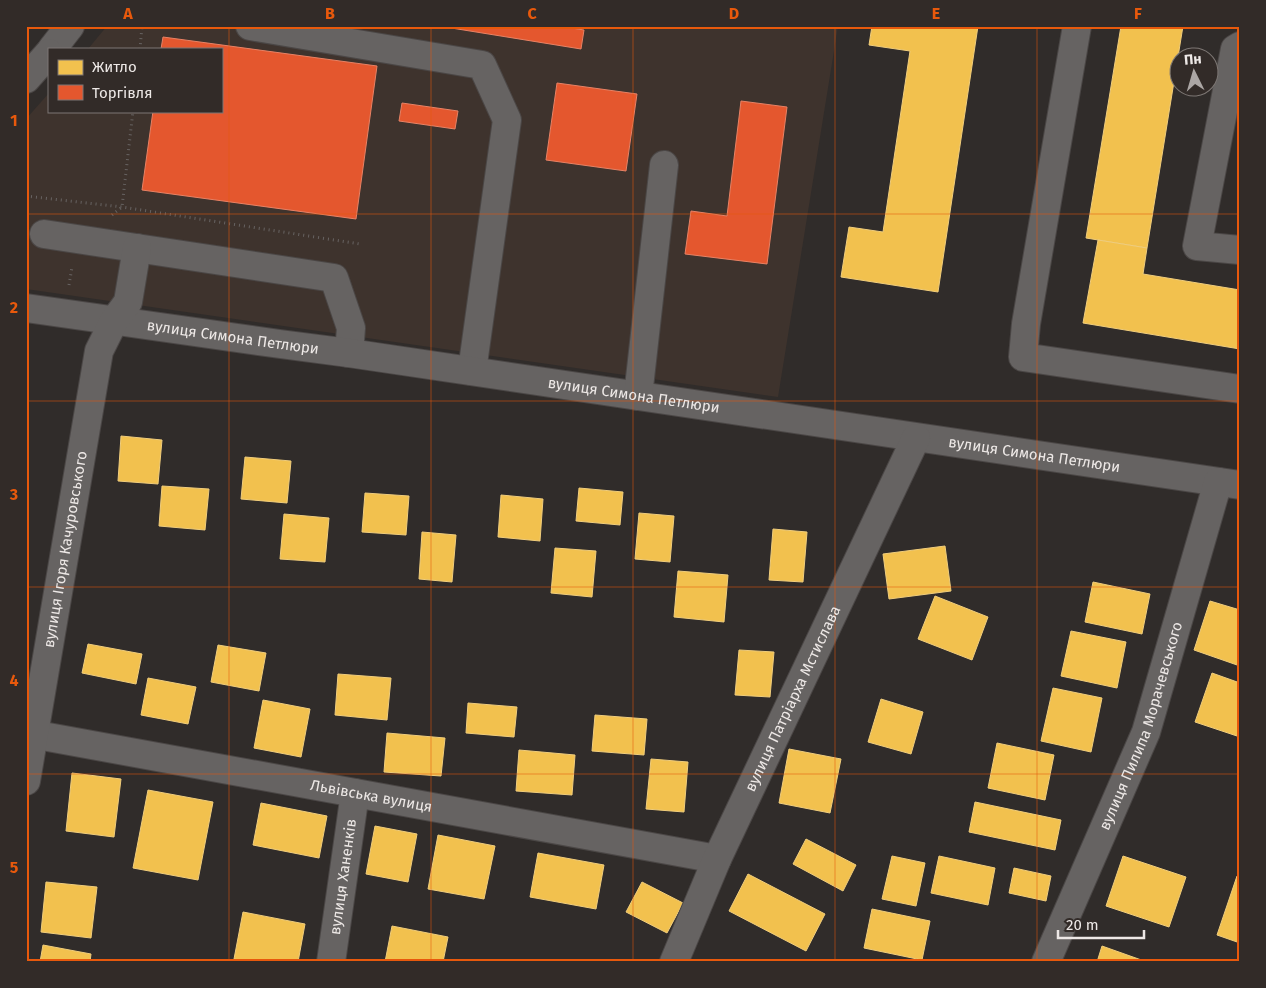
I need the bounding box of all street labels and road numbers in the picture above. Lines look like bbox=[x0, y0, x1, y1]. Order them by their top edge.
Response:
street label: вулиця Симона Петлюри bbox=[146, 316, 320, 358]
street label: вулиця Симона Петлюри bbox=[547, 374, 721, 417]
street label: вулиця Симона Петлюри bbox=[947, 433, 1122, 476]
street label: вулиця Ігоря Качуровського bbox=[40, 450, 91, 649]
street label: вулиця Патріарха Мстислава bbox=[741, 603, 844, 794]
street label: вулиця Пилипа Морачевського bbox=[1095, 620, 1186, 833]
street label: Львівська вулиця bbox=[309, 776, 434, 816]
street label: вулиця Ханенків bbox=[326, 818, 360, 936]

